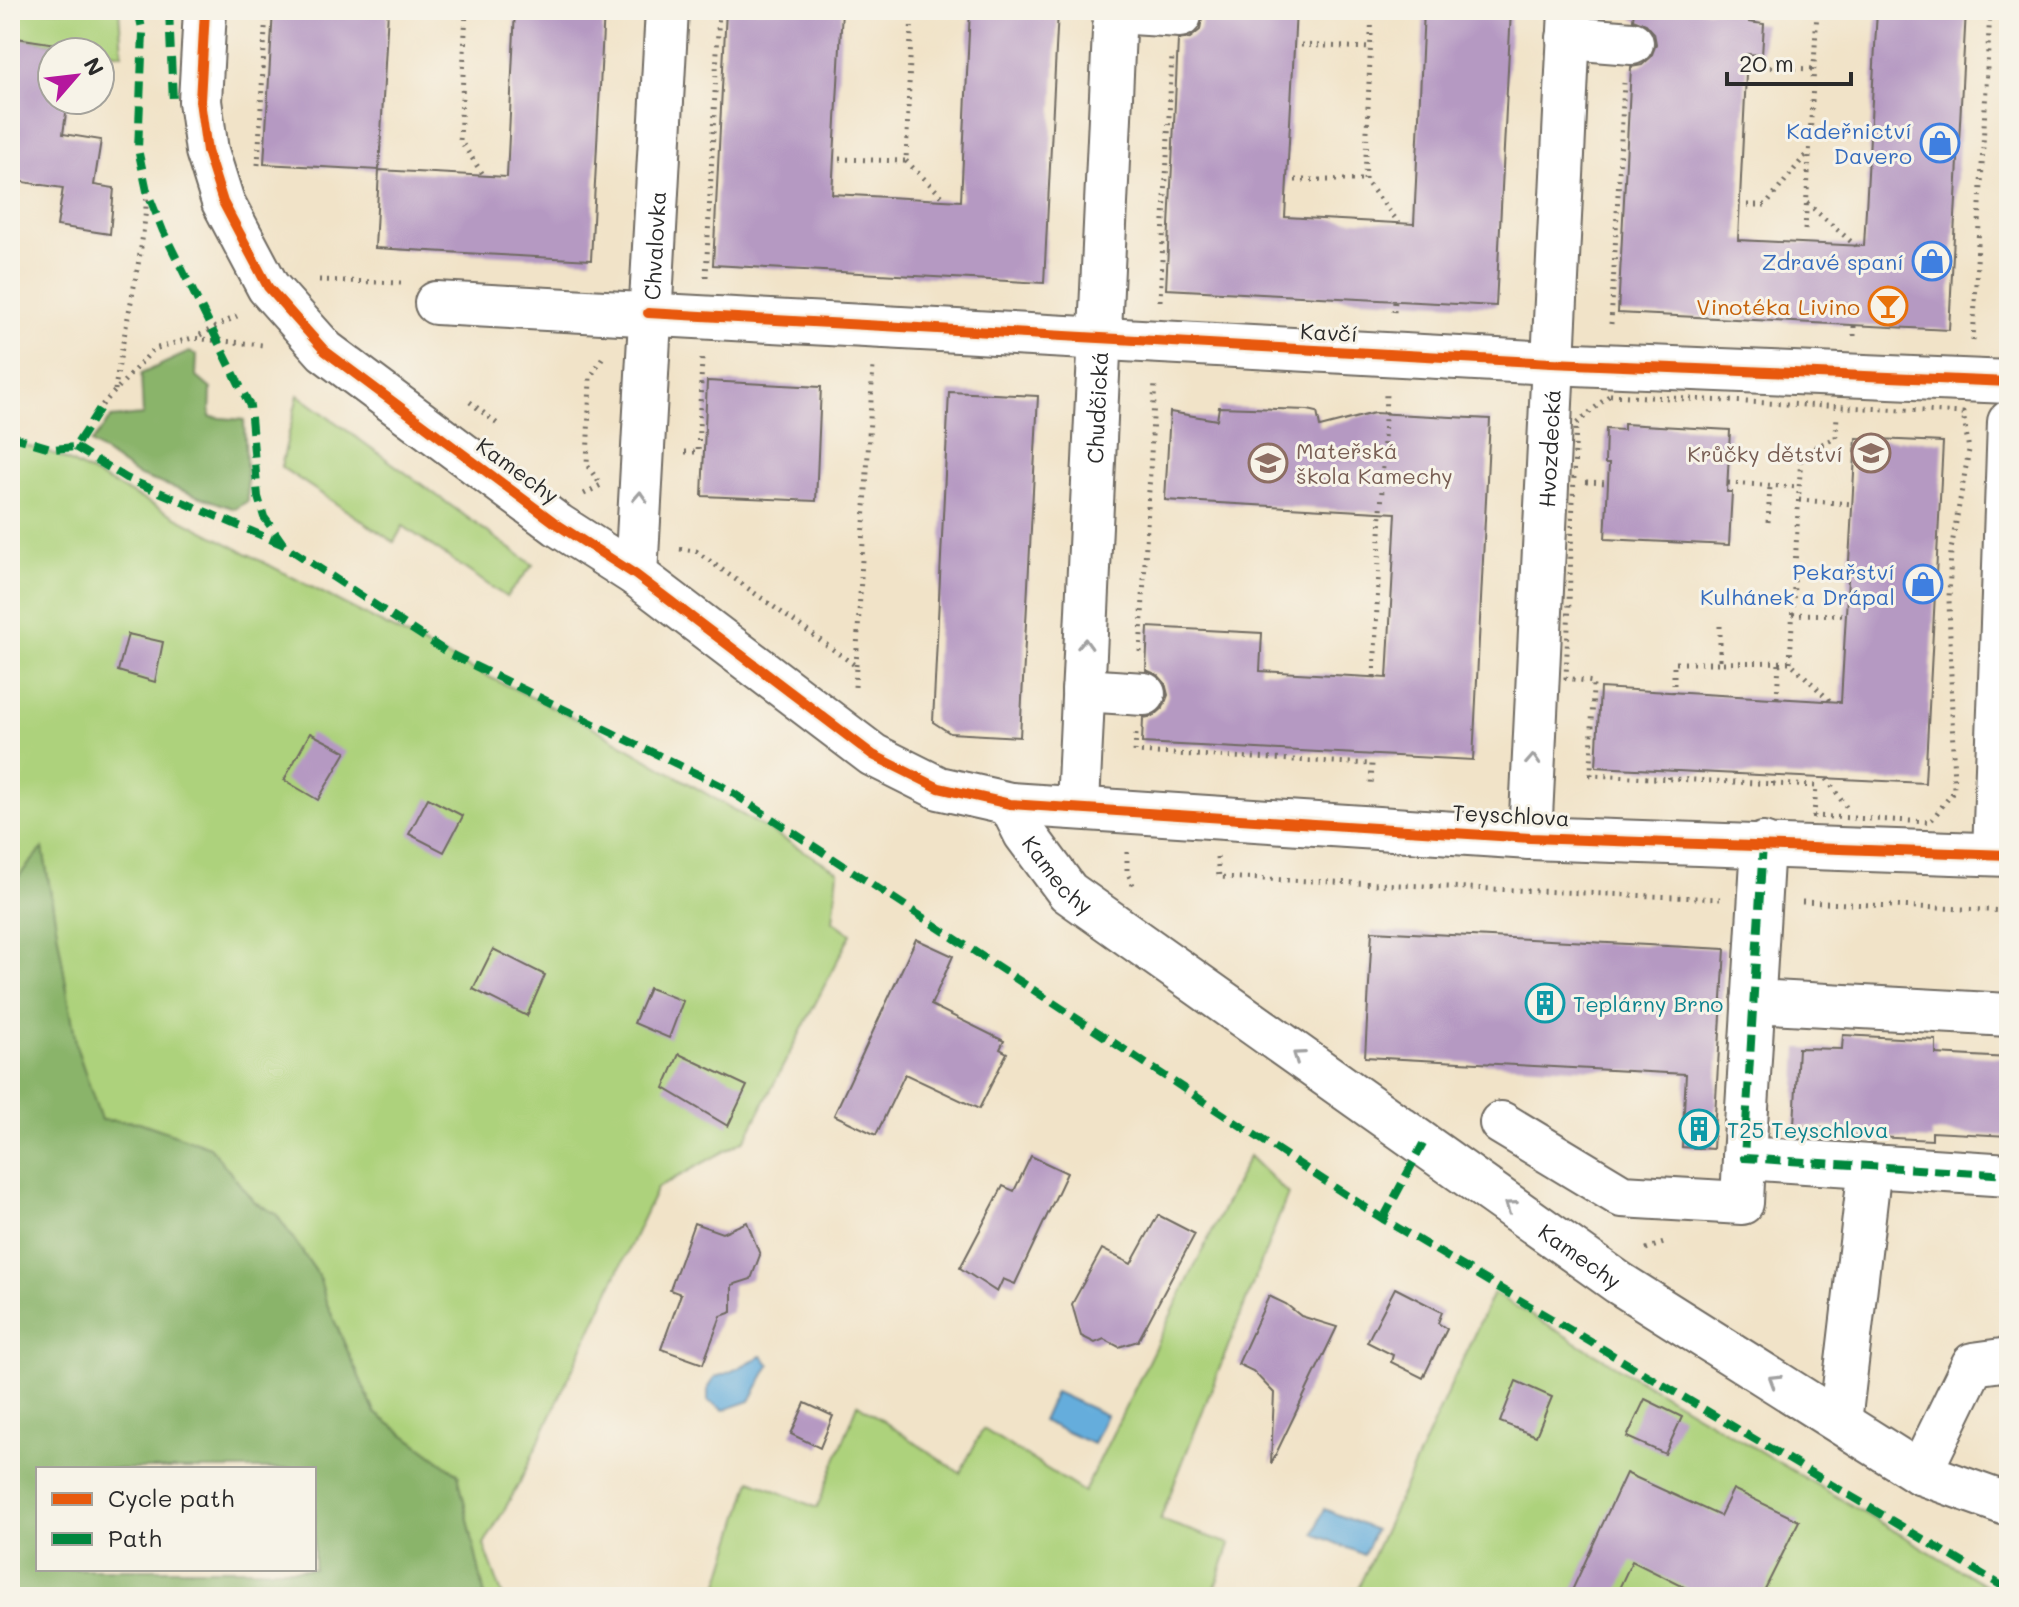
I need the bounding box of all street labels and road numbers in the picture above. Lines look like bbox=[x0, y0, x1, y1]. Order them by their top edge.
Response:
street label: Chvalovka bbox=[637, 190, 672, 301]
street label: Kavčí bbox=[1299, 316, 1359, 348]
street label: Chudčická bbox=[1079, 351, 1114, 464]
street label: Hvozdecká bbox=[1531, 389, 1566, 508]
street label: Kamechy bbox=[471, 430, 565, 510]
street label: Teyschlova bbox=[1452, 797, 1570, 833]
street label: Kamechy bbox=[1016, 829, 1099, 920]
street label: Kamechy bbox=[1533, 1216, 1628, 1295]

